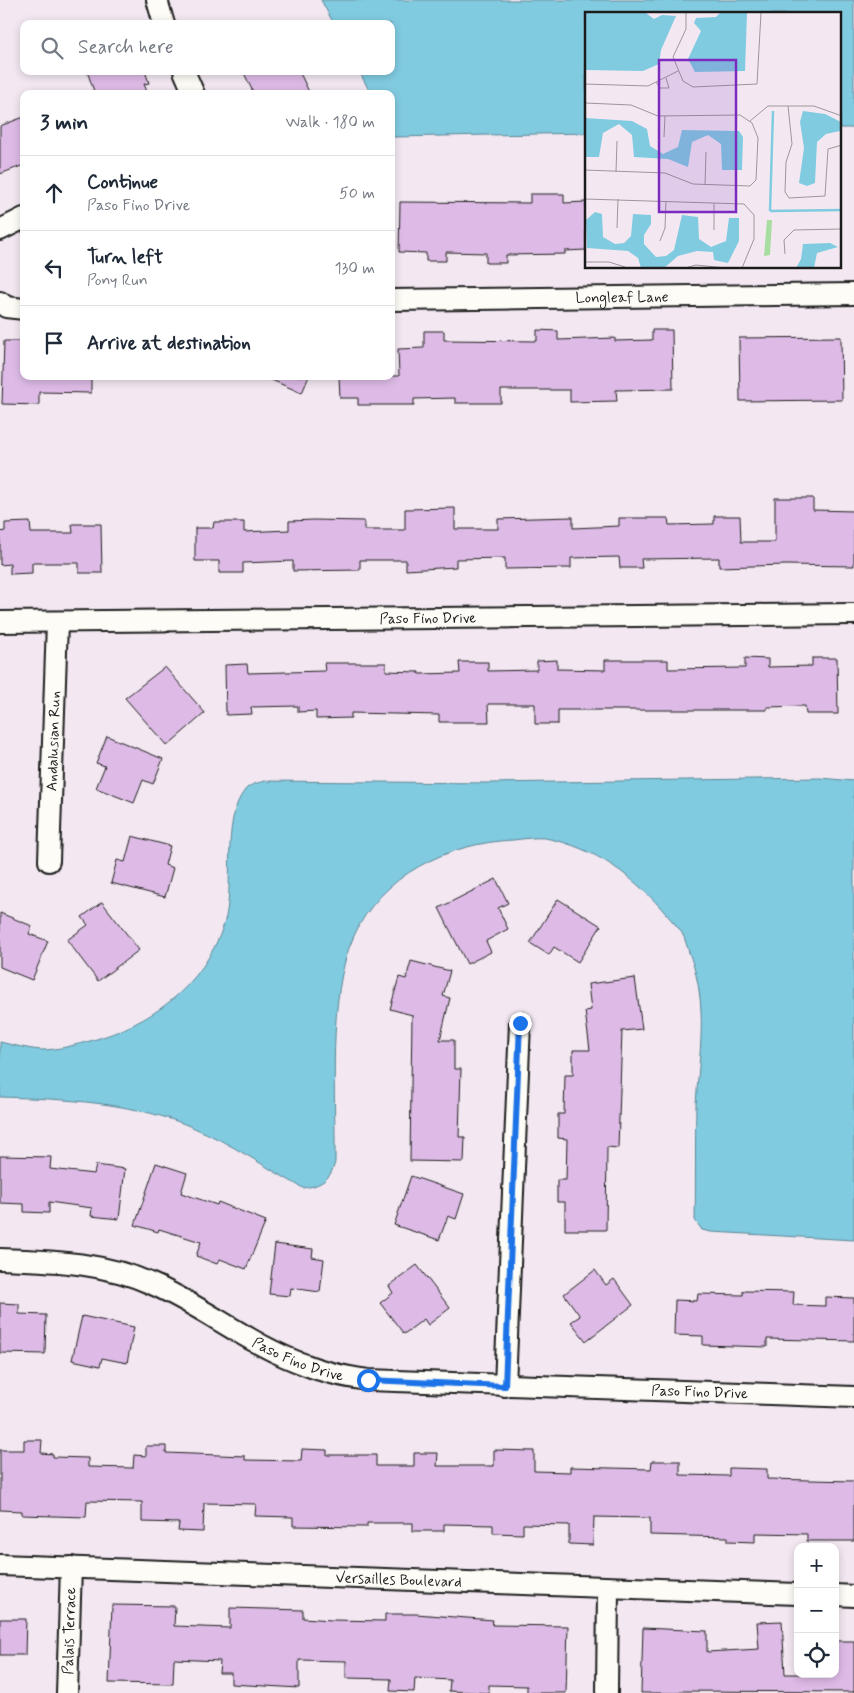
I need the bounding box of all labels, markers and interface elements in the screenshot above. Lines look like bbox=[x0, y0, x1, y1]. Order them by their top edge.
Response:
inset map bbox=[585, 12, 842, 269]
search box bbox=[20, 20, 395, 75]
icon: search bbox=[38, 34, 66, 62]
text: Search here bbox=[78, 35, 174, 60]
text: 3 min bbox=[40, 109, 88, 137]
text: Walk · 180 m bbox=[286, 112, 375, 133]
text: Continue bbox=[87, 170, 158, 195]
icon: ahead bbox=[40, 179, 68, 207]
text: 50 m bbox=[339, 183, 375, 204]
text: Paso Fino Drive bbox=[87, 195, 190, 216]
text: Turn left bbox=[87, 245, 163, 270]
icon: left bbox=[40, 254, 68, 282]
text: 130 m bbox=[334, 258, 375, 279]
text: Pony Run bbox=[87, 270, 148, 291]
street label: Longleaf Lane bbox=[575, 287, 669, 309]
icon: arrive bbox=[40, 329, 68, 357]
text: Arrive at destination bbox=[87, 331, 251, 356]
street label: Paso Fino Drive bbox=[379, 609, 477, 629]
street label: Andalusian Run bbox=[42, 691, 66, 792]
route end bbox=[509, 1012, 532, 1035]
street label: Paso Fino Drive bbox=[248, 1333, 345, 1387]
route start bbox=[357, 1369, 380, 1392]
street label: Paso Fino Drive bbox=[651, 1381, 748, 1404]
map controls bbox=[794, 1543, 839, 1678]
button: + bbox=[794, 1543, 839, 1588]
street label: Versailles Boulevard bbox=[335, 1568, 462, 1593]
street label: Palais Terrace bbox=[59, 1587, 81, 1675]
button: − bbox=[794, 1588, 839, 1633]
button: locate bbox=[794, 1633, 839, 1678]

